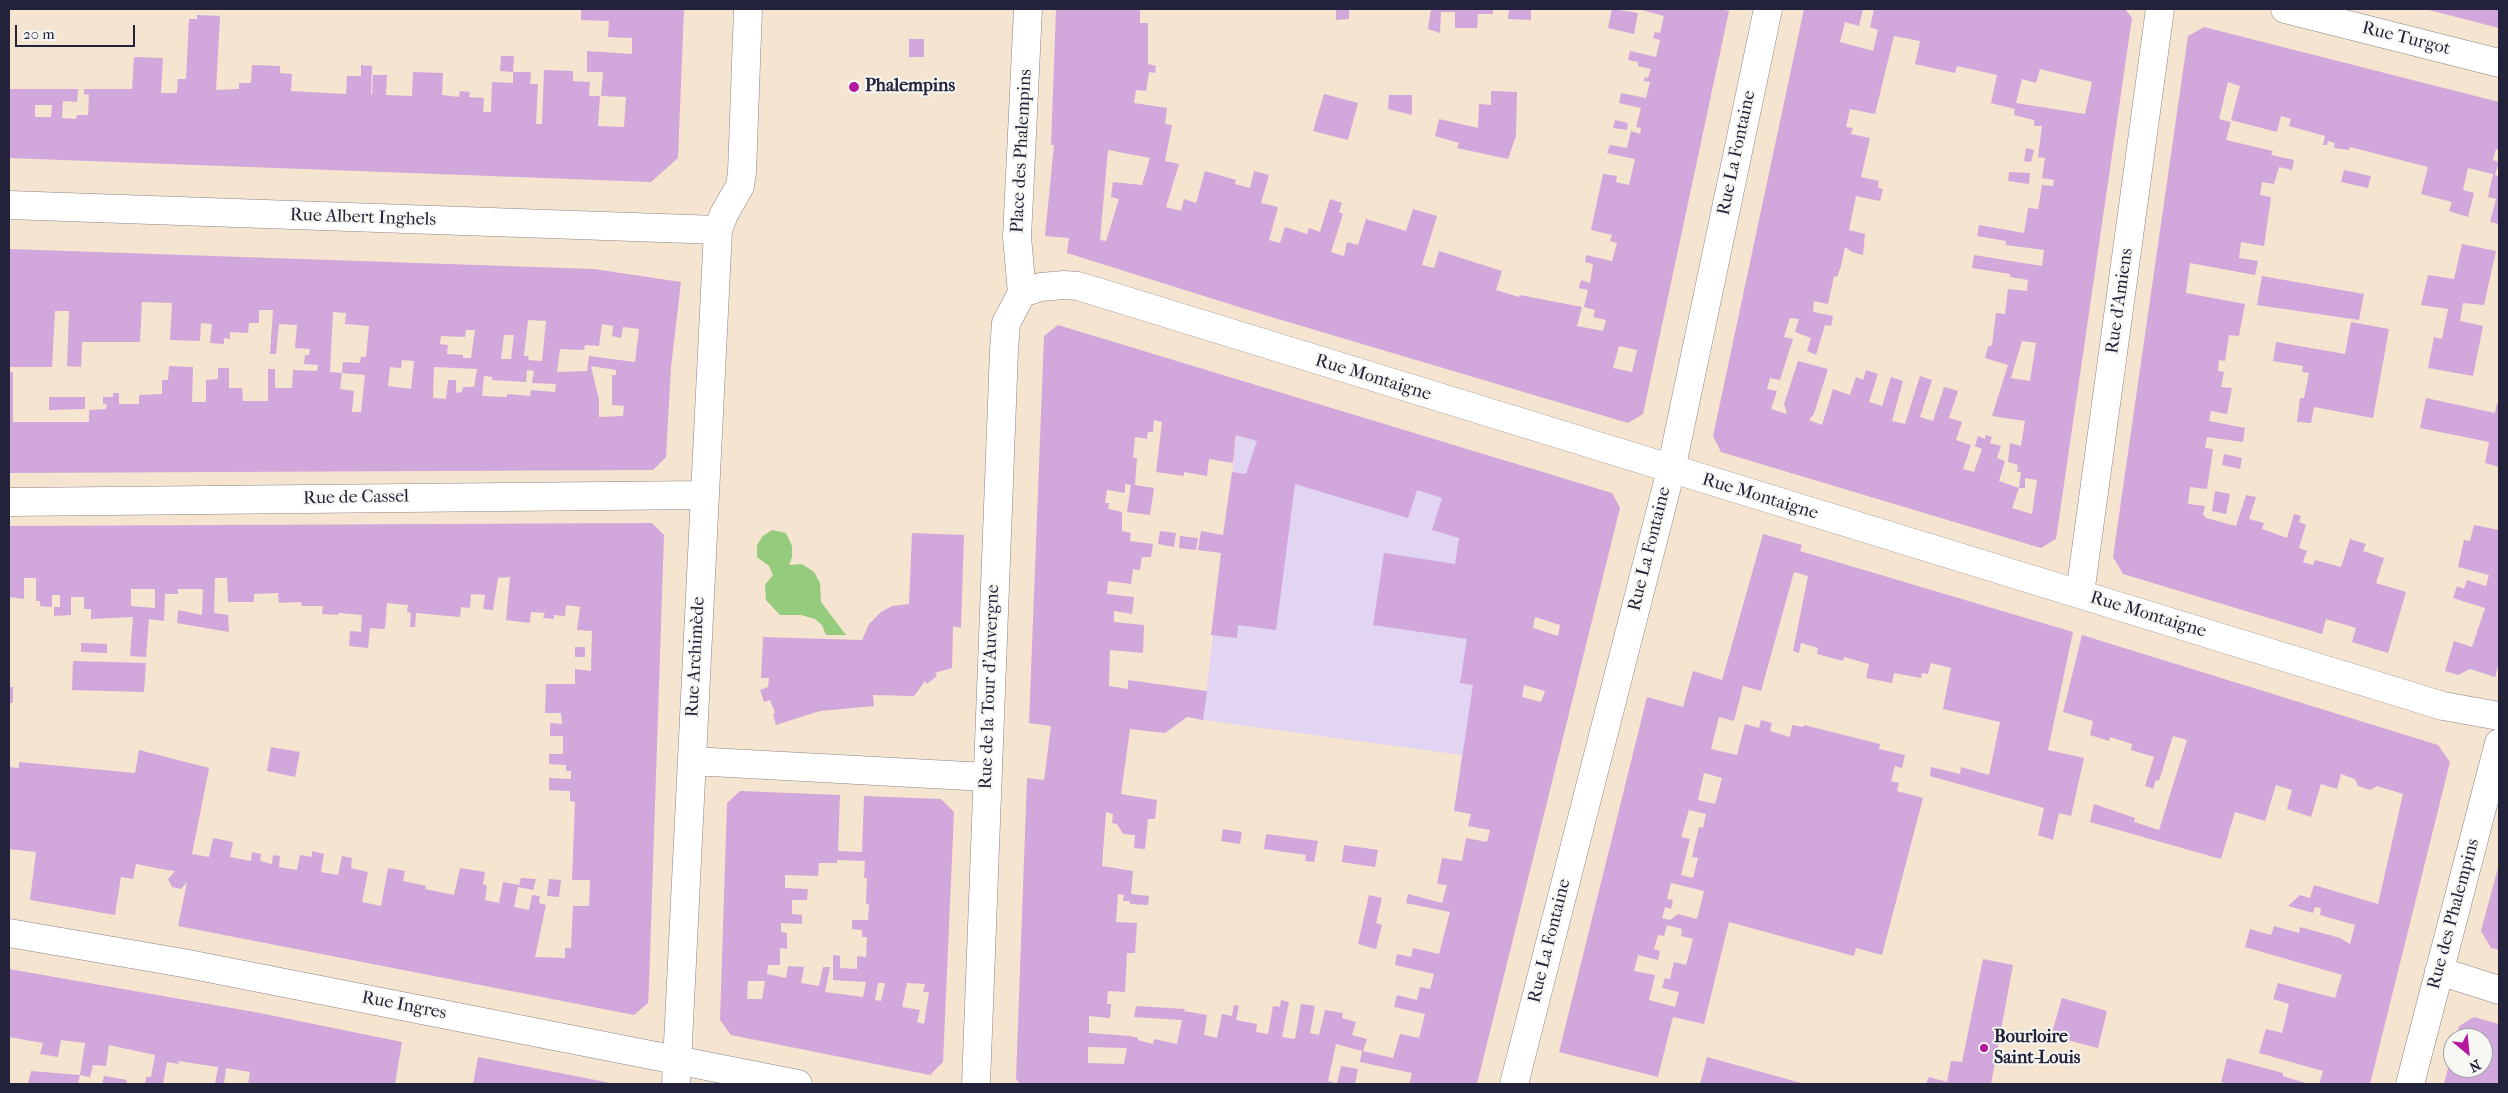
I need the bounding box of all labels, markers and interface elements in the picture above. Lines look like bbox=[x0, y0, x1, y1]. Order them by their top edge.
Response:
scale bar bbox=[18, 15, 138, 47]
street label: Rue Turgot bbox=[2360, 18, 2452, 60]
text: 20 m bbox=[23, 25, 55, 43]
street label: Place des Phalempins bbox=[1007, 68, 1037, 234]
place label: Phalempins bbox=[865, 76, 955, 98]
marker: Phalempins bbox=[847, 80, 861, 94]
street label: Rue La Fontaine bbox=[1713, 89, 1761, 217]
street label: Rue Albert Inghels bbox=[290, 205, 436, 231]
street label: Rue d'Amiens bbox=[2102, 247, 2138, 355]
street label: Rue Montaigne bbox=[1312, 350, 1434, 406]
street label: Rue Montaigne bbox=[1699, 469, 1821, 525]
street label: Rue La Fontaine bbox=[1624, 485, 1676, 613]
street label: Rue de Cassel bbox=[303, 486, 409, 510]
street label: Rue de la Tour d'Auvergne bbox=[976, 584, 1004, 790]
street label: Rue Montaigne bbox=[2087, 587, 2209, 643]
street label: Rue Archimède bbox=[682, 596, 710, 718]
street label: Rue des Phalempins bbox=[2424, 836, 2484, 992]
street label: Rue La Fontaine bbox=[1524, 877, 1576, 1005]
street label: Rue Ingres bbox=[360, 987, 448, 1025]
place label: Bourloire Saint-Louis bbox=[1994, 1027, 2080, 1070]
north arrow bbox=[2443, 1028, 2493, 1078]
marker: Bourloire Saint-Louis bbox=[1978, 1042, 1990, 1054]
text: N bbox=[2466, 1056, 2483, 1076]

